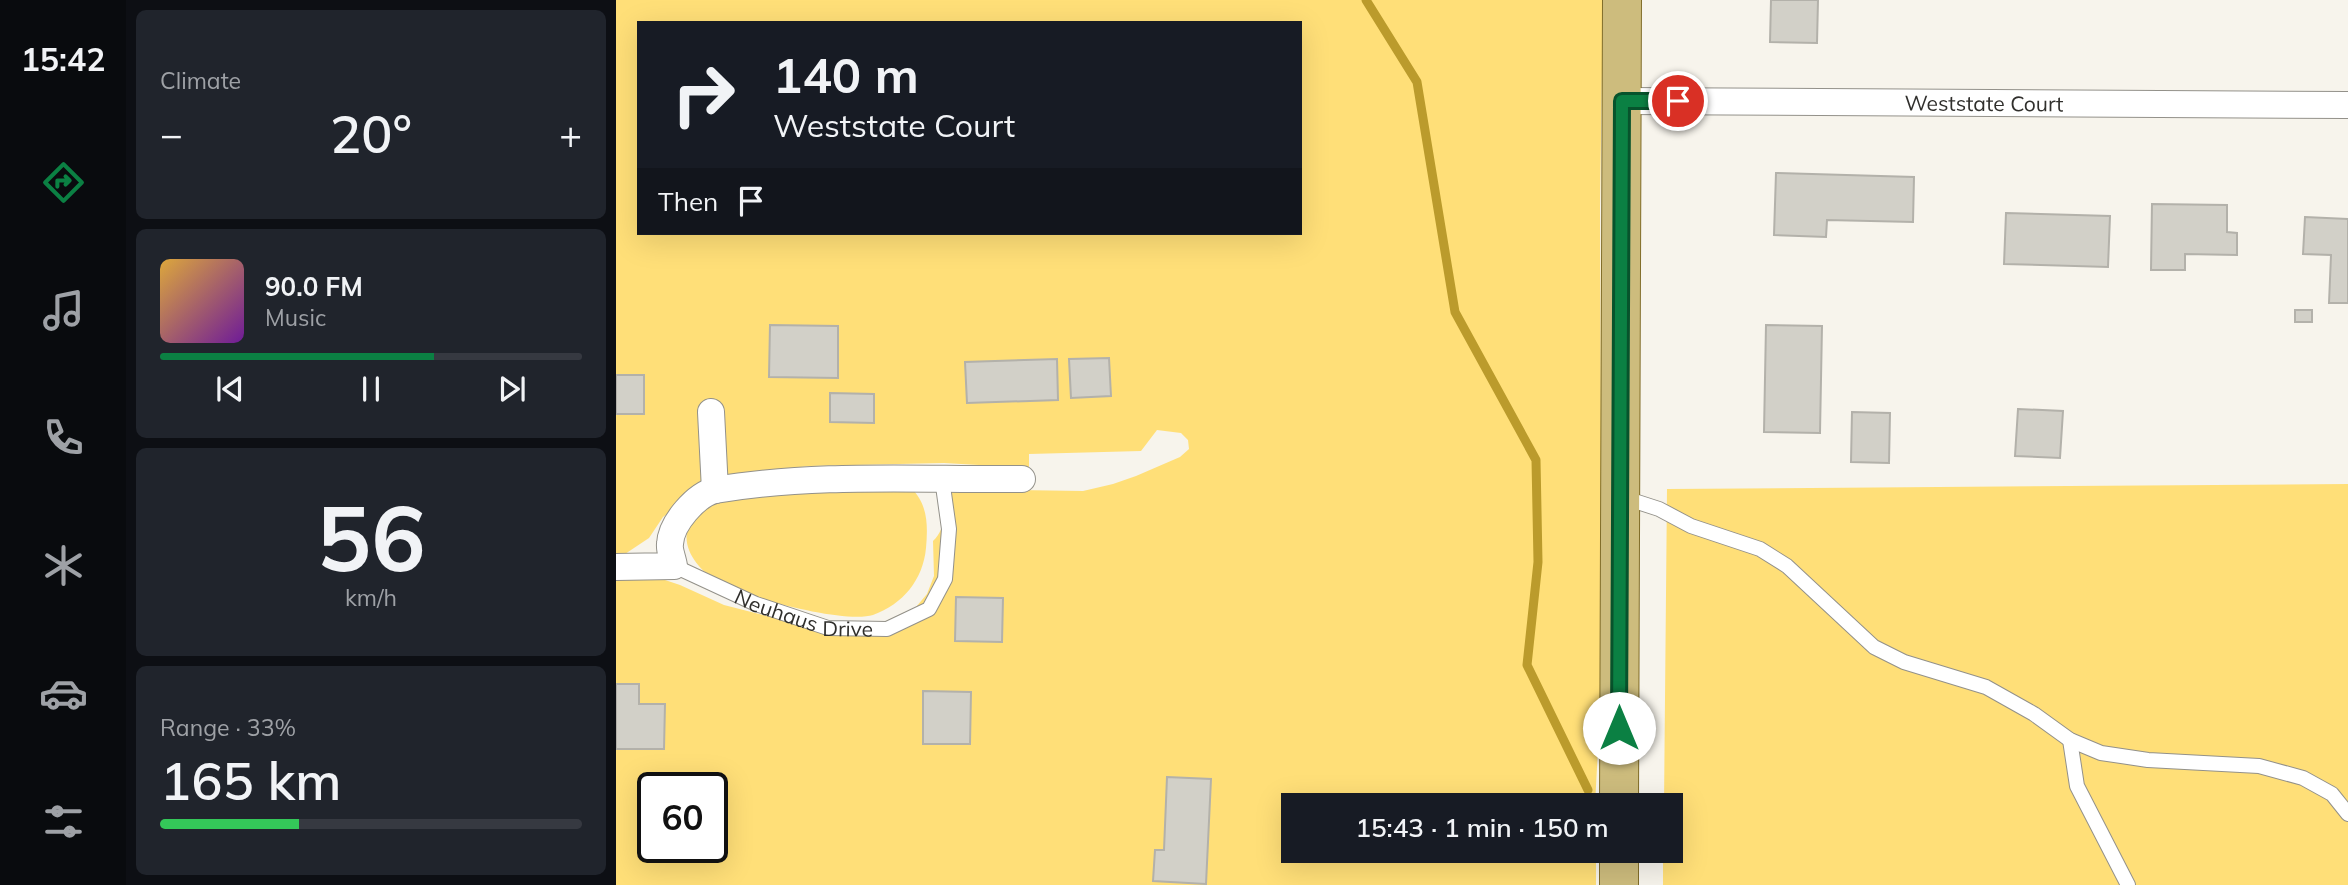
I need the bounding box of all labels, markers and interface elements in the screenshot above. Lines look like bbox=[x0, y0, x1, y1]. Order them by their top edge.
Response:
text: 15:42 bbox=[21, 39, 105, 79]
text: 140 m bbox=[773, 44, 919, 105]
icon: right bbox=[658, 49, 749, 140]
text: Climate bbox=[160, 66, 241, 95]
pin bbox=[1648, 71, 1708, 131]
icon: arrive bbox=[1659, 82, 1697, 120]
street label: Weststate Court bbox=[1904, 90, 2064, 116]
text: 20° bbox=[330, 101, 412, 166]
text: Weststate Court bbox=[773, 105, 1015, 145]
text: − bbox=[160, 110, 183, 158]
text: + bbox=[559, 110, 582, 158]
icon: directions bbox=[39, 158, 88, 207]
icon: arrive bbox=[732, 182, 770, 220]
text: Then bbox=[658, 185, 718, 218]
text: 90.0 FM bbox=[265, 270, 363, 303]
icon: music bbox=[39, 286, 88, 335]
text: Music bbox=[265, 303, 326, 332]
icon: previous bbox=[211, 370, 249, 408]
icon: pause bbox=[352, 370, 390, 408]
icon: next bbox=[493, 370, 531, 408]
icon: phone bbox=[39, 413, 88, 462]
text: 56 bbox=[316, 480, 426, 594]
icon: climate bbox=[39, 541, 88, 590]
text: km/h bbox=[345, 583, 397, 612]
street label: Neuhaus Drive bbox=[731, 583, 873, 642]
icon: car bbox=[39, 669, 88, 718]
position arrow bbox=[1582, 691, 1656, 765]
text: Range · 33% bbox=[160, 713, 296, 742]
text: 165 km bbox=[160, 748, 341, 813]
speed limit sign: 60 bbox=[637, 772, 728, 863]
icon: filters bbox=[39, 797, 88, 846]
text: 15:43 · 1 min · 150 m bbox=[1355, 811, 1609, 844]

